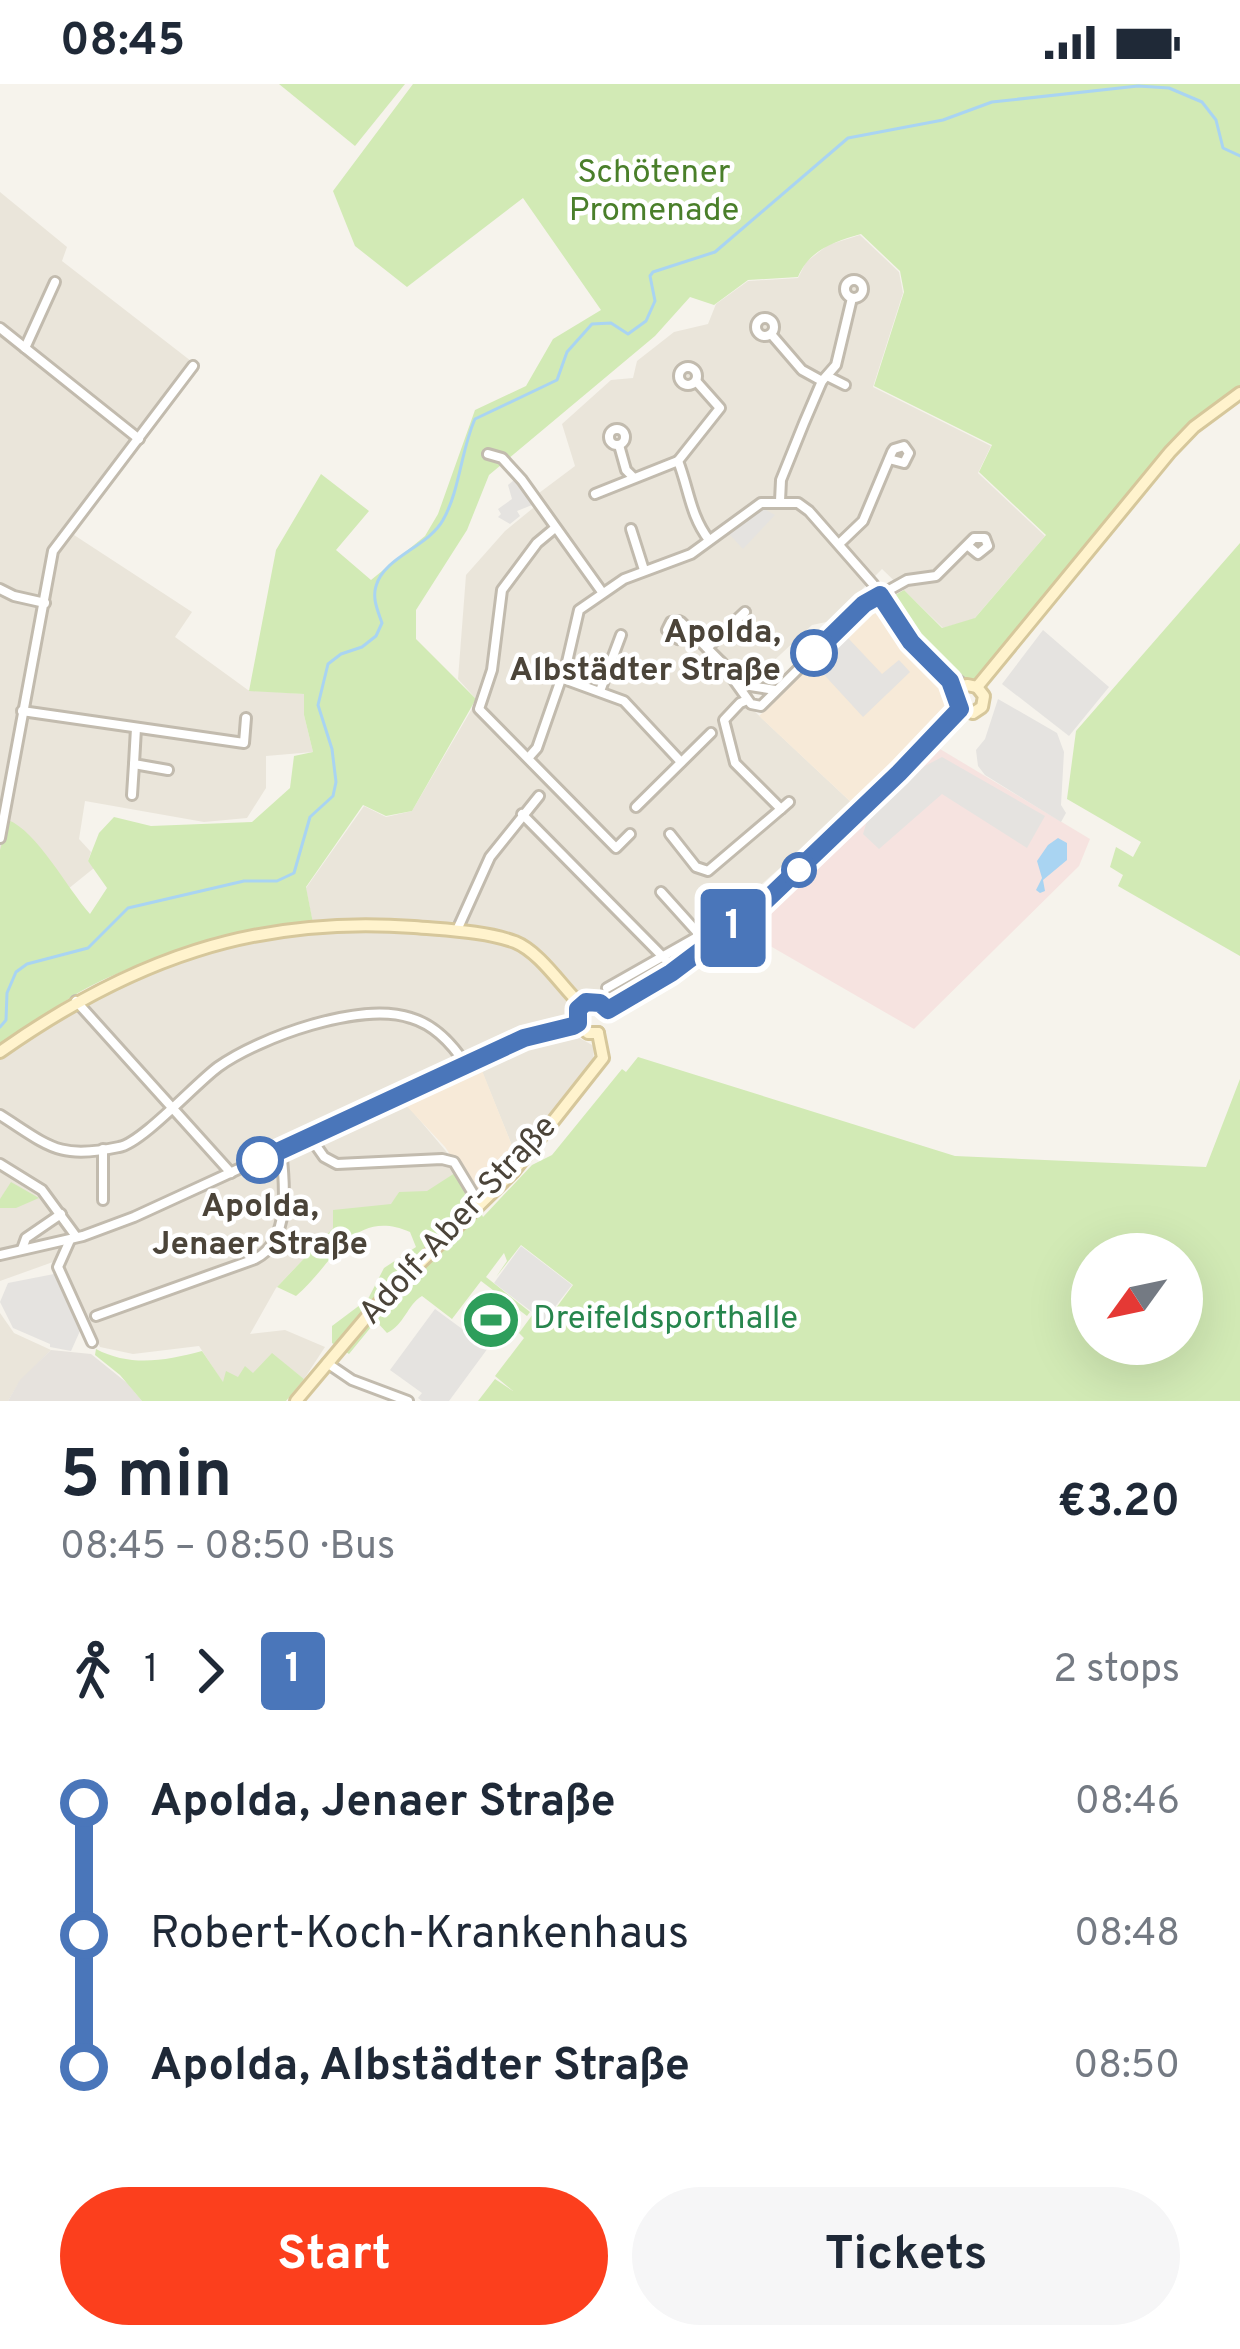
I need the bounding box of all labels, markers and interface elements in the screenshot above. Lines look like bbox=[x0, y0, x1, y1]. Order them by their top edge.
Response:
text: 08:45 bbox=[60, 14, 185, 71]
park label: Schötener Promenade bbox=[569, 153, 739, 233]
place label: Apolda, Albstädter Straße bbox=[509, 613, 781, 693]
marker: Apolda, Albstädter Straße bbox=[792, 631, 836, 675]
unlabelled marker bbox=[783, 854, 815, 886]
line badge: 1 bbox=[694, 889, 772, 967]
text: 1 bbox=[725, 901, 741, 954]
street label: Adolf-Aber-Straße bbox=[351, 1107, 567, 1335]
marker: Apolda, Jenaer Straße bbox=[238, 1138, 282, 1182]
place label: Apolda, Jenaer Straße bbox=[152, 1187, 368, 1267]
north arrow bbox=[1071, 1233, 1203, 1365]
map controls bbox=[1071, 1233, 1203, 1365]
sports icon: Dreifeldsporthalle bbox=[460, 1289, 522, 1351]
place label: Dreifeldsporthalle bbox=[533, 1299, 798, 1341]
text: 5 min bbox=[60, 1437, 232, 1520]
text: €3.20 bbox=[1057, 1475, 1180, 1532]
text: 08:45 – 08:50 · Bus bbox=[60, 1524, 395, 1573]
icon: walk bbox=[60, 1638, 126, 1704]
icon: forward bbox=[177, 1638, 243, 1704]
text: 1 bbox=[285, 1644, 301, 1697]
text: 1 bbox=[144, 1647, 159, 1696]
text: 2 stops bbox=[1053, 1647, 1180, 1696]
text: Apolda, Jenaer Straße bbox=[150, 1775, 616, 1832]
text: 08:46 bbox=[1075, 1779, 1180, 1828]
text: Robert-Koch-Krankenhaus bbox=[150, 1907, 689, 1964]
text: 08:48 bbox=[1074, 1911, 1180, 1960]
text: Apolda, Albstädter Straße bbox=[150, 2039, 690, 2096]
text: 08:50 bbox=[1073, 2043, 1180, 2092]
button: Start bbox=[60, 2187, 608, 2325]
button: Tickets bbox=[632, 2187, 1180, 2325]

